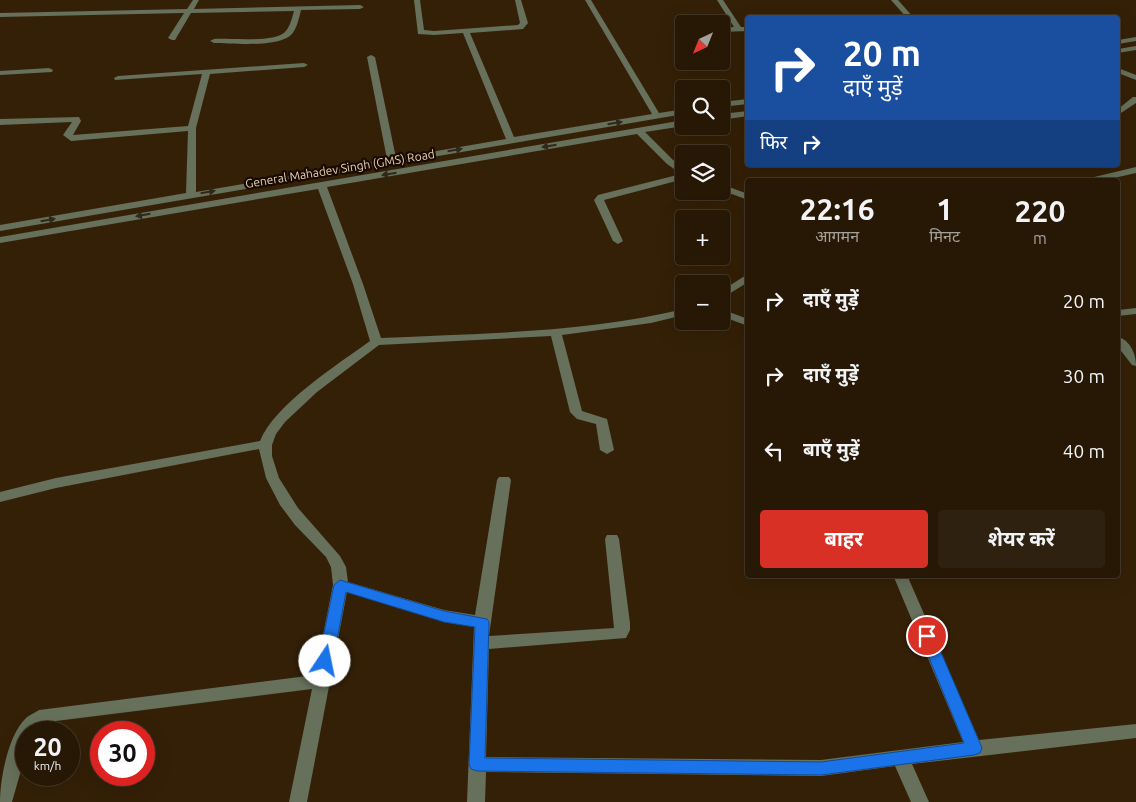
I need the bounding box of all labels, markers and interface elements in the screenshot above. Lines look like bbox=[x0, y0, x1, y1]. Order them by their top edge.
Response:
north arrow bbox=[675, 15, 730, 70]
map controls bbox=[675, 15, 730, 330]
text: 20 m bbox=[843, 33, 921, 73]
icon: right bbox=[760, 35, 825, 100]
text: दाएँ मुड़ें bbox=[843, 74, 903, 99]
button: search bbox=[675, 80, 730, 135]
one-way arrow bbox=[607, 118, 623, 126]
icon: right bbox=[797, 130, 825, 158]
text: फिर bbox=[760, 131, 787, 153]
one-way arrow bbox=[541, 143, 557, 151]
one-way arrow bbox=[447, 145, 463, 153]
button: layers bbox=[675, 145, 730, 200]
street label: General Mahadev Singh (GMS) Road bbox=[244, 147, 436, 191]
one-way arrow bbox=[381, 171, 397, 179]
one-way arrow bbox=[201, 187, 217, 195]
text: 22:16 bbox=[800, 192, 875, 226]
text: 1 bbox=[936, 192, 953, 226]
text: 220 bbox=[1015, 194, 1065, 228]
button: + bbox=[675, 210, 730, 265]
one-way arrow bbox=[134, 212, 150, 220]
one-way arrow bbox=[40, 215, 56, 223]
text: आगमन bbox=[815, 227, 859, 245]
text: मिनट bbox=[929, 227, 960, 245]
text: m bbox=[1033, 229, 1047, 247]
button: − bbox=[675, 275, 730, 330]
icon: right bbox=[760, 287, 788, 315]
text: दाएँ मुड़ें bbox=[803, 288, 859, 310]
text: 20 m bbox=[1063, 290, 1105, 312]
icon: right bbox=[760, 362, 788, 390]
text: दाएँ मुड़ें bbox=[803, 363, 859, 385]
text: 30 m bbox=[1063, 365, 1105, 387]
icon: left bbox=[760, 437, 788, 465]
text: बाएँ मुड़ें bbox=[803, 438, 860, 460]
text: 40 m bbox=[1063, 440, 1105, 462]
button: बाहर bbox=[760, 510, 928, 568]
button: शेयर करें bbox=[938, 510, 1105, 568]
pin bbox=[906, 615, 948, 657]
icon: arrive bbox=[913, 622, 941, 650]
position arrow bbox=[298, 634, 350, 686]
speed limit sign: 30 bbox=[90, 721, 155, 786]
text: 20 bbox=[33, 733, 62, 761]
text: km/h bbox=[34, 759, 61, 772]

